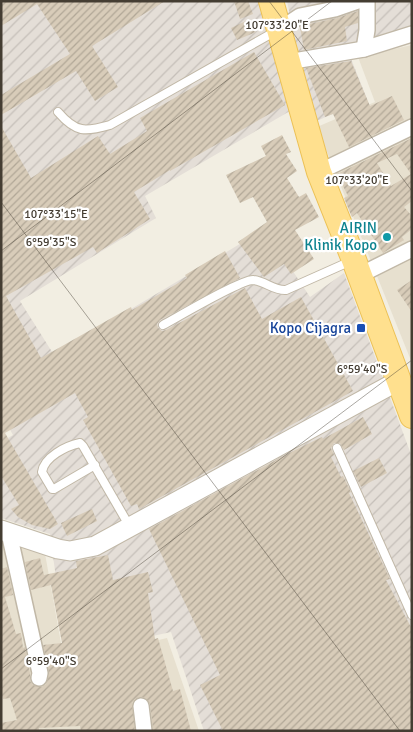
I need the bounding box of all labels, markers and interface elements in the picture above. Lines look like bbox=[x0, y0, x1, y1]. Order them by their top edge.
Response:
text: 107°33'20"E bbox=[245, 18, 309, 33]
text: 107°33'20"E bbox=[325, 173, 389, 188]
text: 107°33'15"E bbox=[24, 207, 88, 222]
place label: AIRIN Klinik Kopo bbox=[304, 219, 377, 254]
marker: AIRIN Klinik Kopo bbox=[381, 231, 393, 243]
text: 6°59'35"S bbox=[26, 235, 77, 250]
place label: Kopo Cijagra bbox=[270, 319, 351, 337]
marker: Kopo Cijagra bbox=[355, 322, 367, 334]
text: 6°59'40"S bbox=[337, 362, 388, 377]
text: 6°59'40"S bbox=[26, 654, 77, 669]

